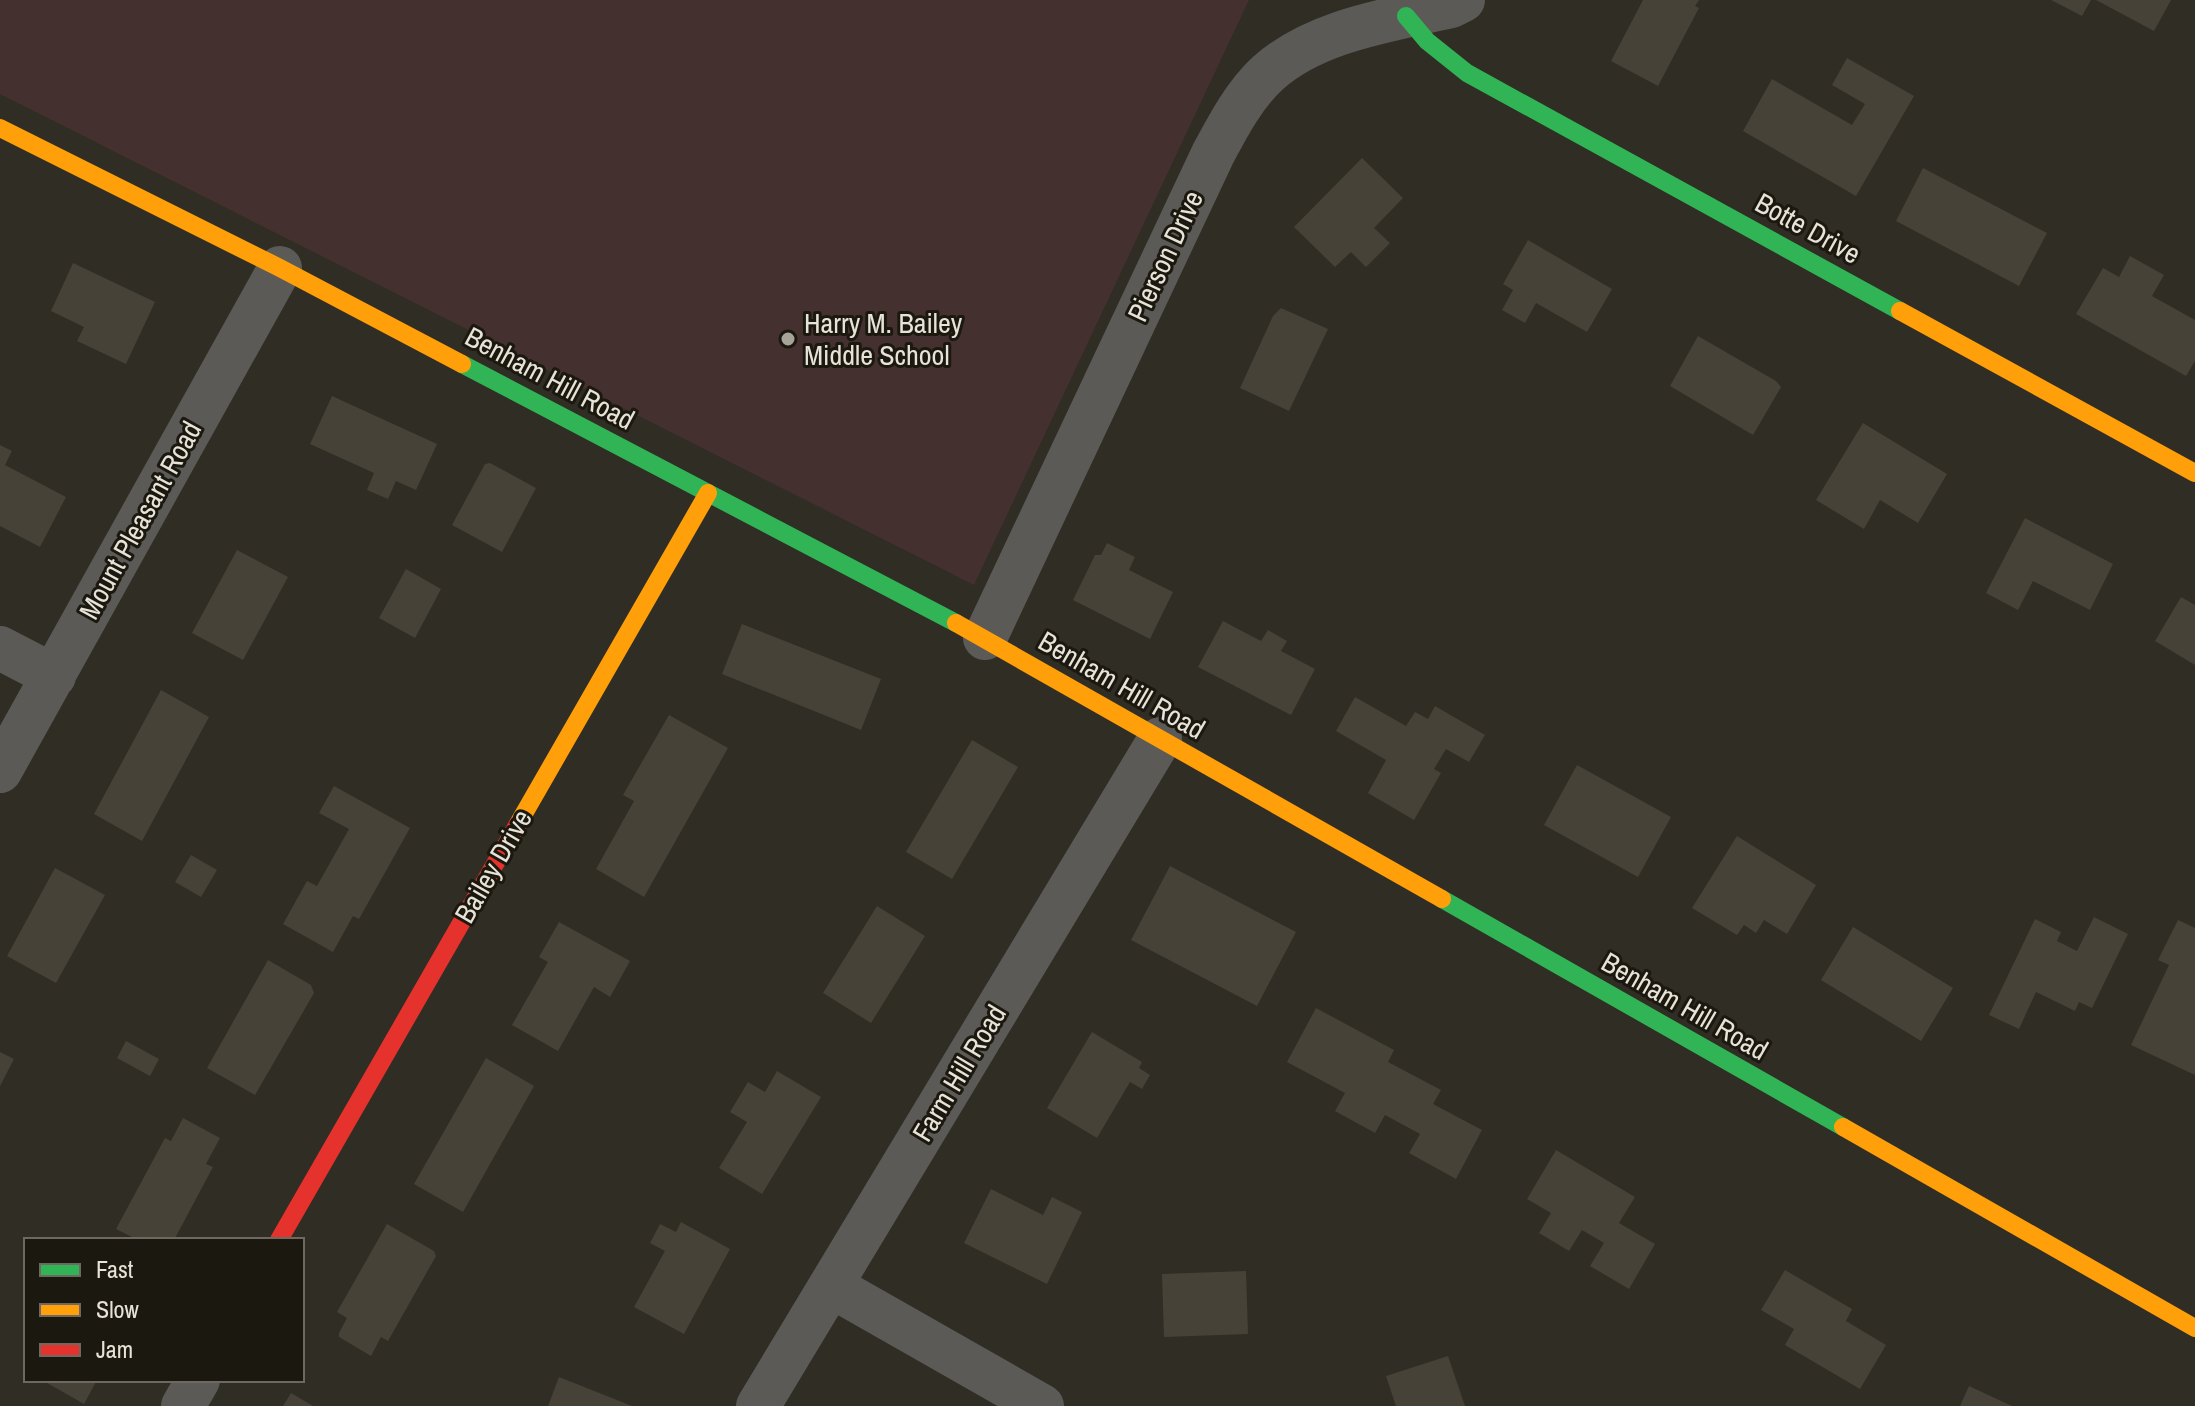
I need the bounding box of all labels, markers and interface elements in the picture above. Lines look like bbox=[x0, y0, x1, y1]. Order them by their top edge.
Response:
street label: Pierson Drive bbox=[1118, 184, 1212, 328]
street label: Botte Drive bbox=[1749, 184, 1867, 272]
place label: Harry M. Bailey Middle School bbox=[804, 304, 963, 374]
street label: Benham Hill Road bbox=[459, 317, 641, 439]
marker: Harry M. Bailey Middle School bbox=[779, 330, 797, 348]
street label: Mount Pleasant Road bbox=[70, 414, 210, 626]
street label: Benham Hill Road bbox=[1032, 622, 1212, 748]
street label: Bailey Drive bbox=[445, 802, 541, 930]
street label: Benham Hill Road bbox=[1595, 943, 1775, 1069]
street label: Farm Hill Road bbox=[903, 998, 1015, 1148]
legend bbox=[24, 1238, 304, 1382]
text: Fast bbox=[96, 1253, 134, 1285]
text: Slow bbox=[96, 1293, 139, 1325]
text: Jam bbox=[96, 1333, 133, 1365]

